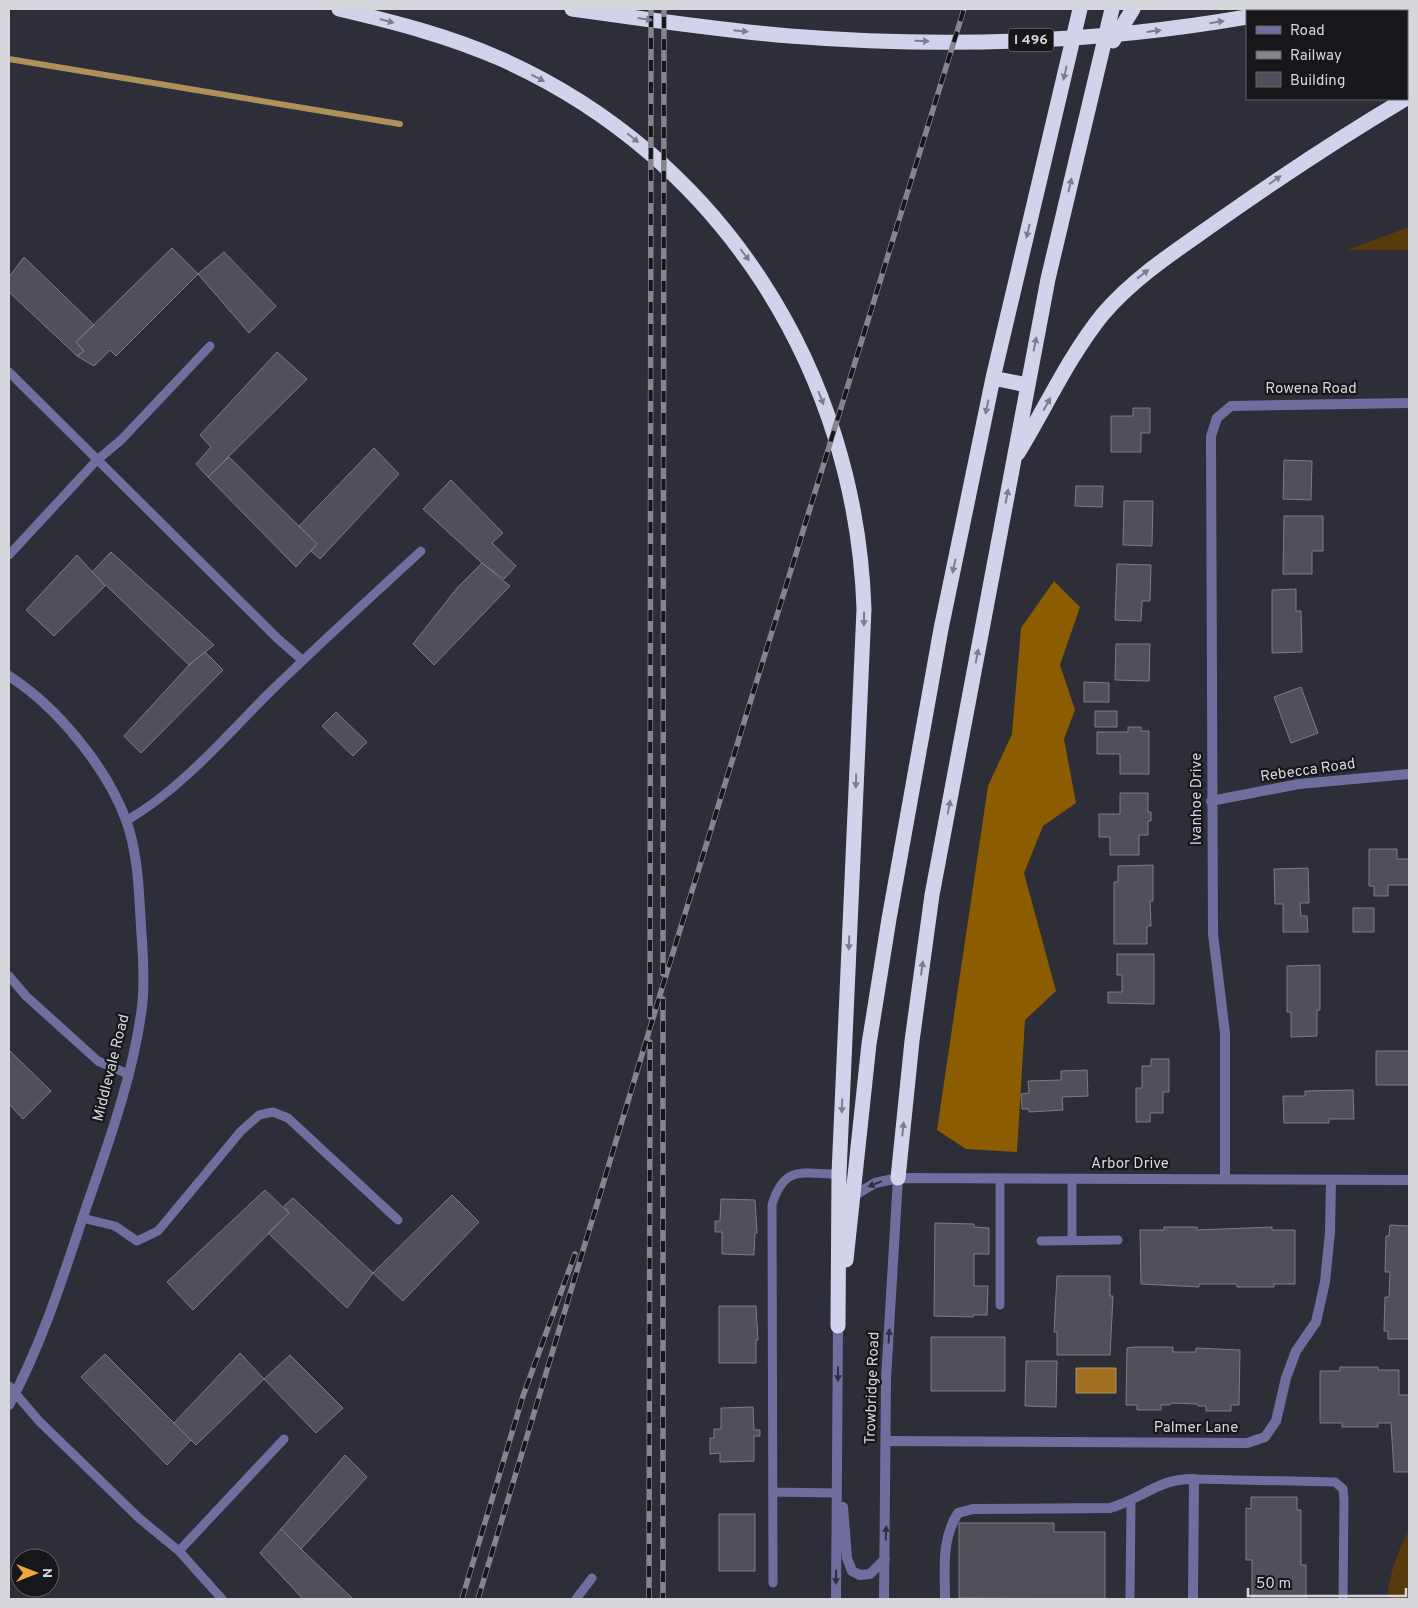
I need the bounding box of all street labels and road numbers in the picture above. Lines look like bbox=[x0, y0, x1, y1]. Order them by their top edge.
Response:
road number: I 496 bbox=[1008, 28, 1054, 52]
street label: Rowena Road bbox=[1265, 380, 1357, 399]
street label: Ivanhoe Drive bbox=[1188, 753, 1207, 845]
street label: Rebecca Road bbox=[1259, 755, 1357, 787]
street label: Middlevale Road bbox=[89, 1012, 135, 1124]
street label: Arbor Drive bbox=[1091, 1155, 1169, 1174]
street label: Trowbridge Road bbox=[862, 1331, 884, 1445]
street label: Palmer Lane bbox=[1154, 1419, 1238, 1438]

